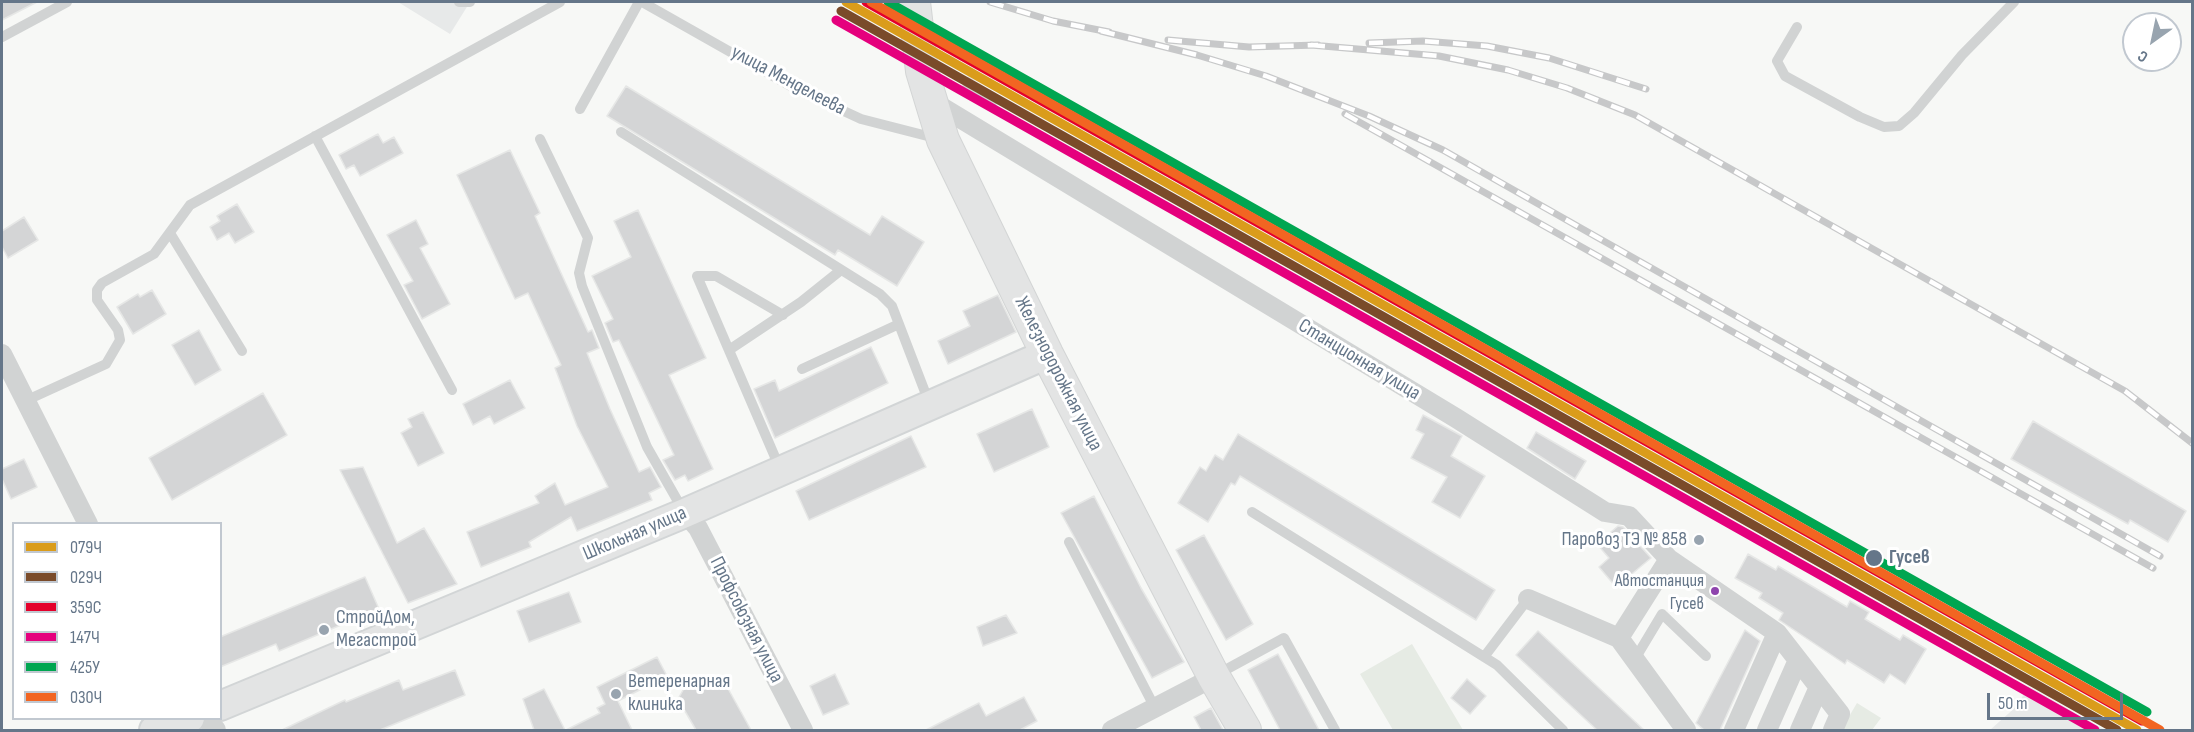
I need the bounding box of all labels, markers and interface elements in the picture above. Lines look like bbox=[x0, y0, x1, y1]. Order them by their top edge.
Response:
north arrow bbox=[2122, 12, 2182, 72]
street label: улица Менделеева bbox=[727, 41, 849, 121]
text: С bbox=[2134, 46, 2152, 66]
street label: Железнодорожная улица bbox=[1009, 293, 1107, 455]
street label: Станционная улица bbox=[1294, 314, 1424, 406]
street label: Школьная улица bbox=[580, 501, 690, 567]
legend bbox=[12, 522, 222, 720]
place label: Паровоз ТЭ № 858 bbox=[1561, 528, 1687, 552]
marker: Паровоз ТЭ № 858 bbox=[1692, 533, 1706, 547]
text: 079Ч bbox=[70, 537, 102, 558]
place label: Гусев bbox=[1889, 546, 1930, 570]
marker: Гусев bbox=[1864, 548, 1884, 568]
street label: Профсоюзная улица bbox=[704, 553, 788, 687]
text: 029Ч bbox=[70, 567, 102, 588]
place label: Автостанция Гусев bbox=[1615, 570, 1704, 612]
marker: Автостанция Гусев bbox=[1709, 585, 1721, 597]
text: 359С bbox=[70, 597, 101, 618]
place label: СтройДом, Мегастрой bbox=[336, 606, 417, 653]
marker: СтройДом, Мегастрой bbox=[317, 623, 331, 637]
text: 147Ч bbox=[70, 627, 100, 648]
text: 425У bbox=[70, 657, 100, 678]
place label: Ветеренарная клиника bbox=[628, 670, 730, 717]
scale bar bbox=[1990, 681, 2126, 719]
text: 030Ч bbox=[70, 687, 102, 708]
marker: Ветеренарная клиника bbox=[609, 687, 623, 701]
text: 50 m bbox=[1998, 693, 2028, 714]

